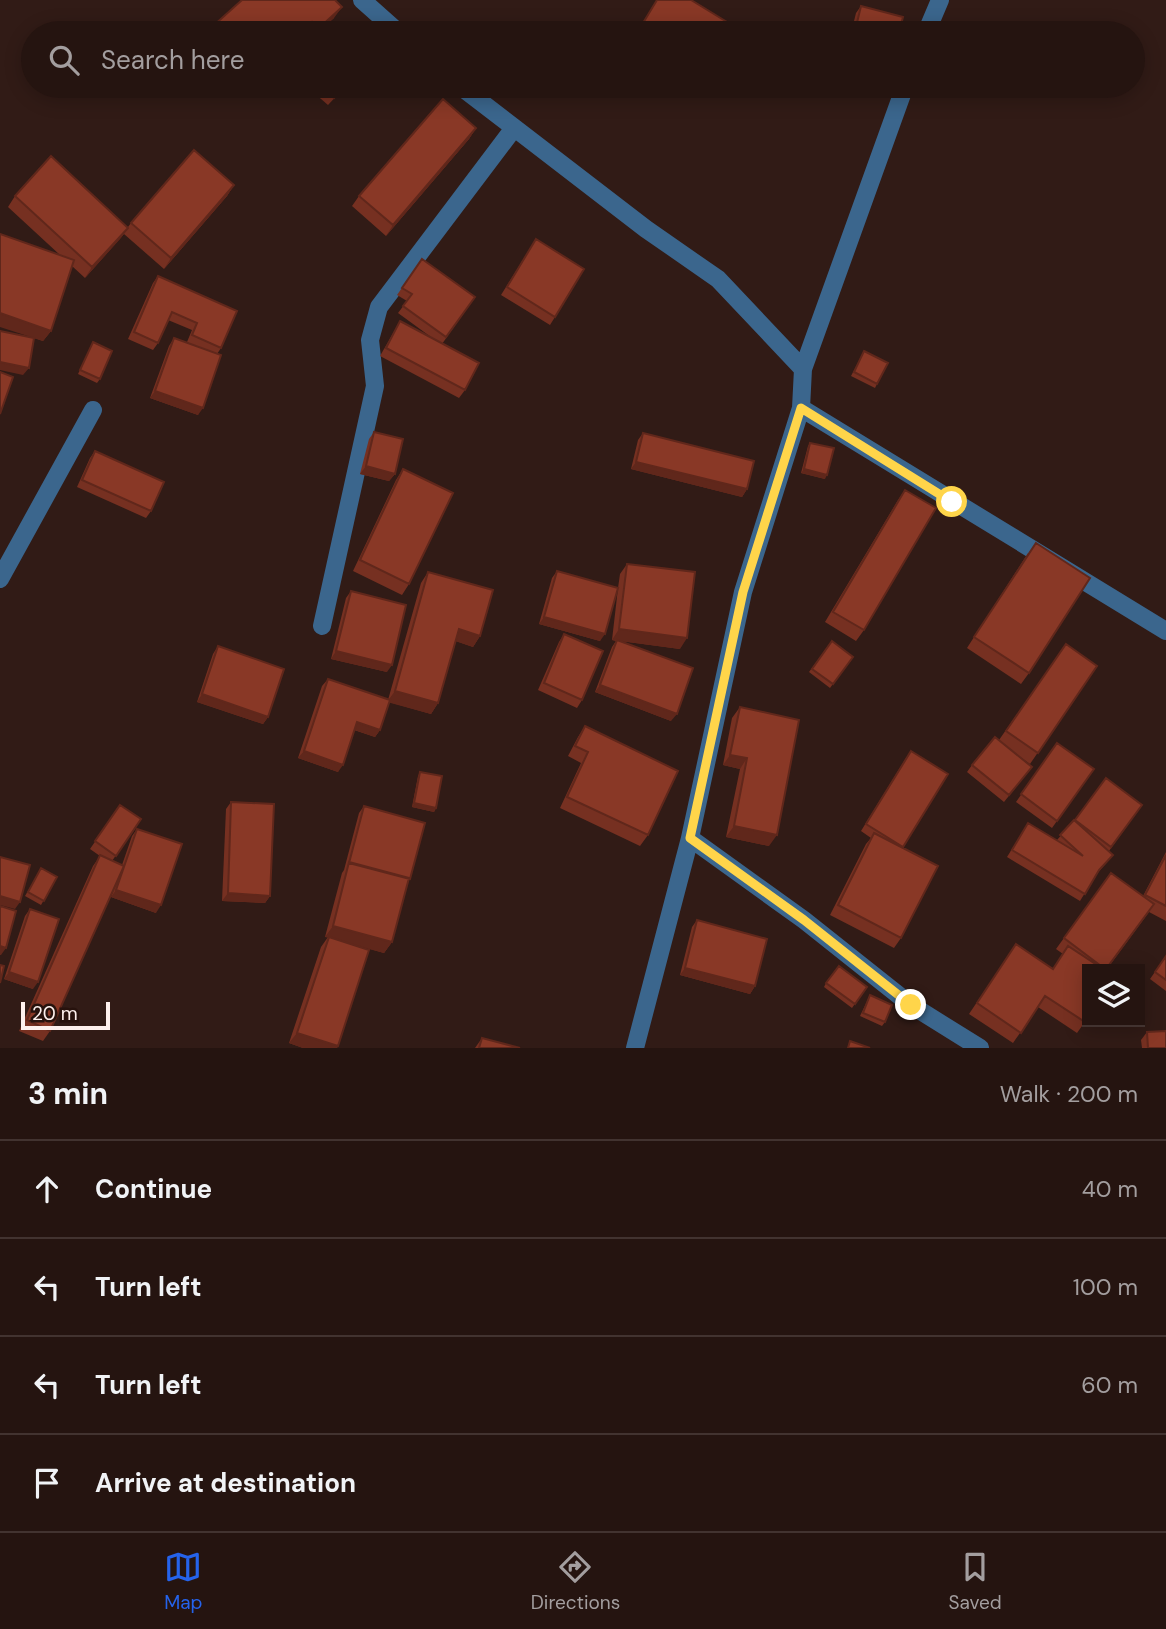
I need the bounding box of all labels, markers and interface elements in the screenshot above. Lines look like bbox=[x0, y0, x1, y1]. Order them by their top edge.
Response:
search box bbox=[21, 21, 1145, 98]
icon: search bbox=[45, 41, 83, 79]
text: Search here bbox=[101, 43, 244, 77]
route start bbox=[936, 486, 967, 517]
map controls bbox=[1082, 964, 1145, 1027]
button: layers bbox=[1082, 964, 1145, 1027]
route end bbox=[895, 989, 926, 1020]
scale bar bbox=[21, 999, 110, 1031]
text: 20 m bbox=[32, 1001, 78, 1026]
text: 3 min bbox=[28, 1074, 108, 1113]
text: Walk · 200 m bbox=[1000, 1079, 1138, 1109]
icon: ahead bbox=[28, 1170, 66, 1208]
text: Continue bbox=[95, 1172, 212, 1206]
text: 40 m bbox=[1082, 1174, 1138, 1204]
icon: left bbox=[28, 1268, 66, 1306]
text: Turn left bbox=[95, 1270, 202, 1304]
text: 100 m bbox=[1073, 1272, 1138, 1302]
icon: left bbox=[28, 1366, 66, 1404]
text: Turn left bbox=[95, 1368, 202, 1402]
text: 60 m bbox=[1081, 1370, 1138, 1400]
icon: arrive bbox=[28, 1464, 66, 1502]
text: Arrive at destination bbox=[95, 1466, 356, 1500]
tab: Map bbox=[164, 1548, 202, 1615]
tab: Directions bbox=[531, 1548, 620, 1615]
tab: Saved bbox=[949, 1548, 1002, 1615]

